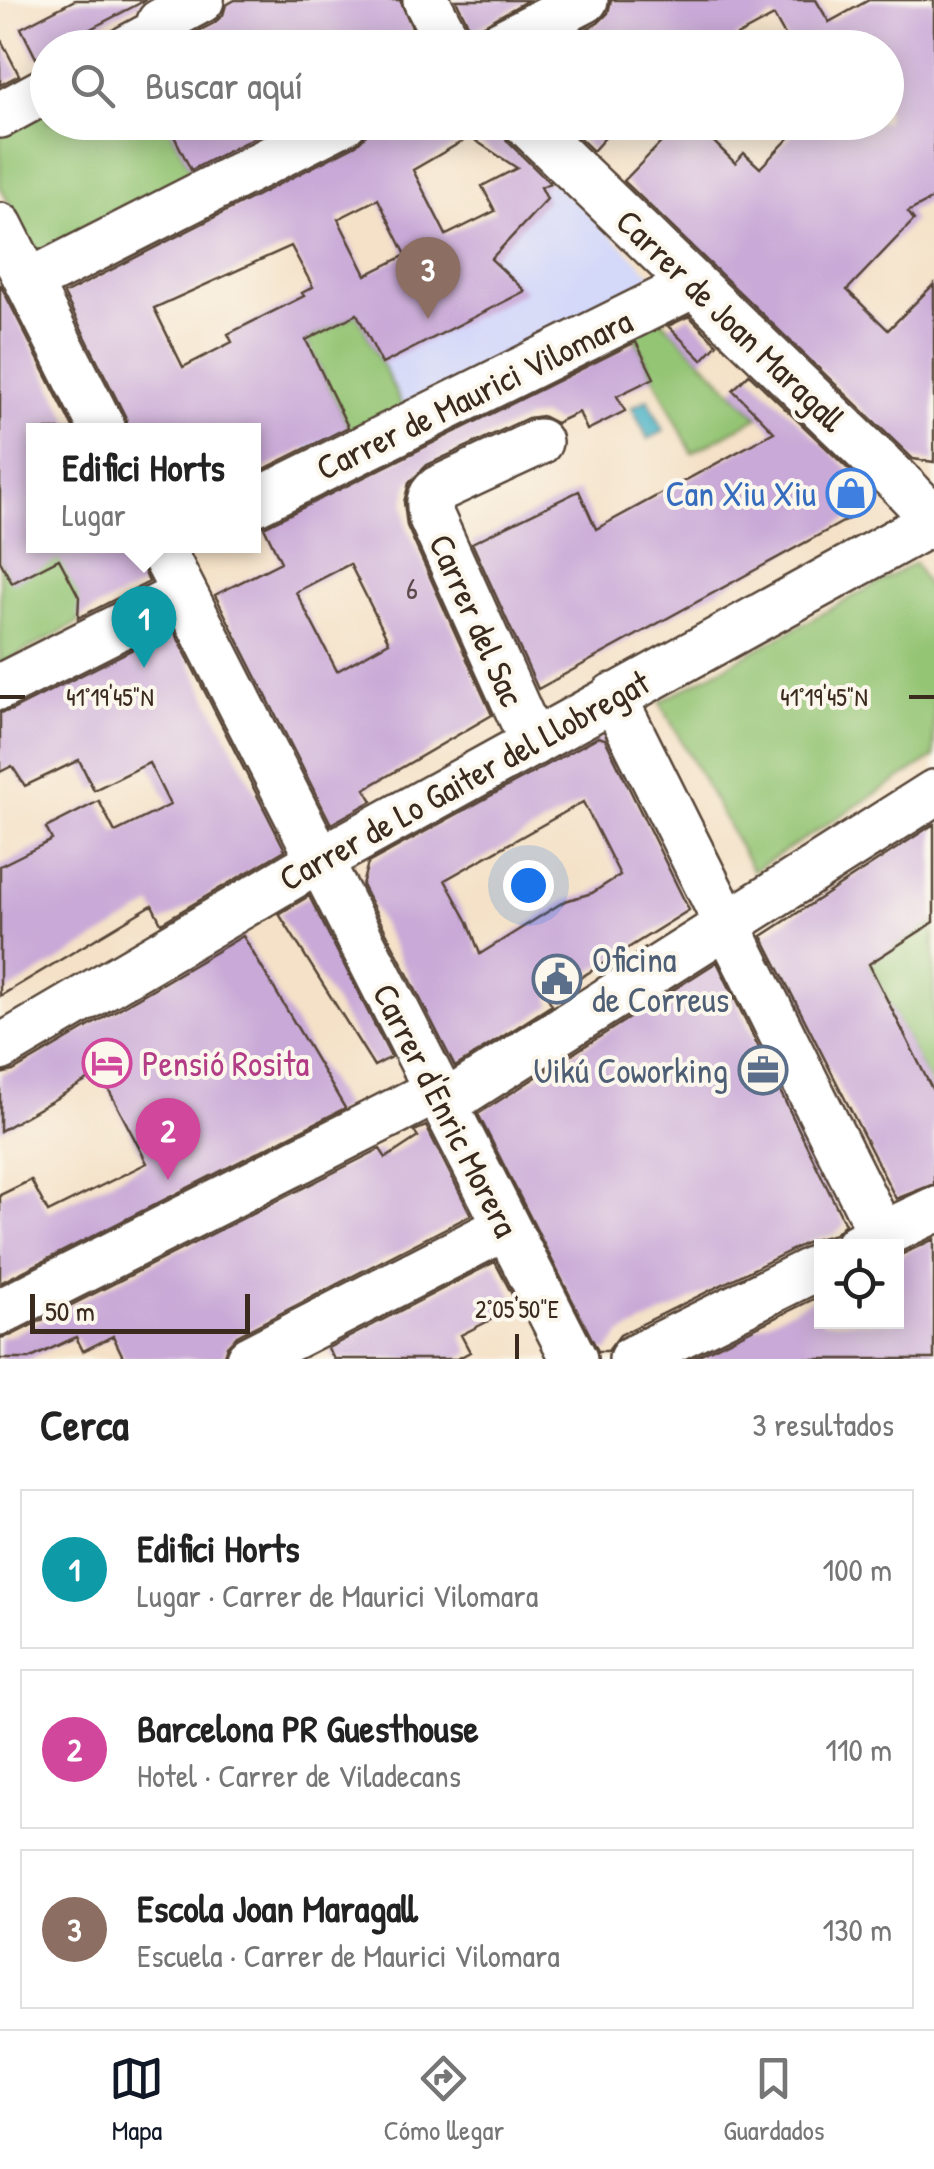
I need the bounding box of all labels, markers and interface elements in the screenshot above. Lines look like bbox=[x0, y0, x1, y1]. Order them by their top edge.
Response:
search box bbox=[30, 30, 904, 140]
icon: search bbox=[65, 58, 120, 113]
text: Buscar aquí bbox=[145, 59, 303, 111]
street label: Carrer de Joan Maragall bbox=[606, 198, 856, 442]
pin: 3 bbox=[396, 236, 460, 319]
street label: Carrer de Maurici Vilomara bbox=[308, 297, 640, 491]
popup bbox=[26, 423, 261, 553]
text: Edifici Horts bbox=[62, 441, 225, 493]
shop icon: Can Xiu Xiu bbox=[825, 467, 877, 519]
place label: Can Xiu Xiu bbox=[665, 470, 816, 517]
text: Lugar bbox=[62, 493, 126, 536]
street label: Carrer del Sac bbox=[418, 527, 536, 714]
house number: 6 bbox=[406, 568, 418, 608]
pin: 1 bbox=[112, 586, 176, 668]
street label: Carrer de Lo Gaiter del Llobregat bbox=[270, 658, 658, 902]
text: 41°19'45"N bbox=[66, 680, 154, 714]
text: 41°19'45"N bbox=[780, 680, 868, 714]
your location bbox=[503, 860, 554, 911]
place label: Oficina de Correus bbox=[592, 936, 729, 1023]
public building icon: Oficina de Correus bbox=[531, 953, 583, 1005]
street label: Carrer d'Enric Morera bbox=[362, 975, 530, 1245]
hotel icon: Pensió Rosita bbox=[81, 1037, 133, 1089]
place label: Pensió Rosita bbox=[142, 1040, 309, 1087]
office icon: Uikú Coworking bbox=[737, 1044, 789, 1096]
place label: Uikú Coworking bbox=[534, 1047, 728, 1094]
pin: 2 bbox=[136, 1098, 200, 1180]
map controls bbox=[814, 1239, 904, 1329]
button: locate bbox=[814, 1239, 904, 1329]
scale bar bbox=[30, 1289, 250, 1334]
text: 50 m bbox=[45, 1292, 95, 1330]
text: 2°05'50"E bbox=[475, 1292, 559, 1326]
text: Cerca bbox=[40, 1396, 129, 1453]
text: 3 resultados bbox=[752, 1403, 894, 1446]
text: Edifici Horts bbox=[137, 1522, 300, 1574]
text: 1 bbox=[69, 1548, 80, 1591]
text: 100 m bbox=[823, 1548, 892, 1591]
text: Lugar · Carrer de Maurici Vilomara bbox=[137, 1574, 538, 1617]
text: Barcelona PR Guesthouse bbox=[137, 1702, 479, 1754]
text: 2 bbox=[67, 1728, 82, 1771]
text: 110 m bbox=[825, 1728, 892, 1771]
text: Hotel · Carrer de Viladecans bbox=[137, 1754, 461, 1797]
text: Escola Joan Maragall bbox=[137, 1882, 418, 1934]
text: 3 bbox=[67, 1908, 82, 1951]
text: 130 m bbox=[823, 1908, 892, 1951]
text: Escuela · Carrer de Maurici Vilomara bbox=[137, 1934, 560, 1977]
tab: Mapa bbox=[109, 2051, 164, 2149]
tab: Cómo llegar bbox=[383, 2051, 504, 2149]
tab: Guardados bbox=[723, 2051, 824, 2149]

